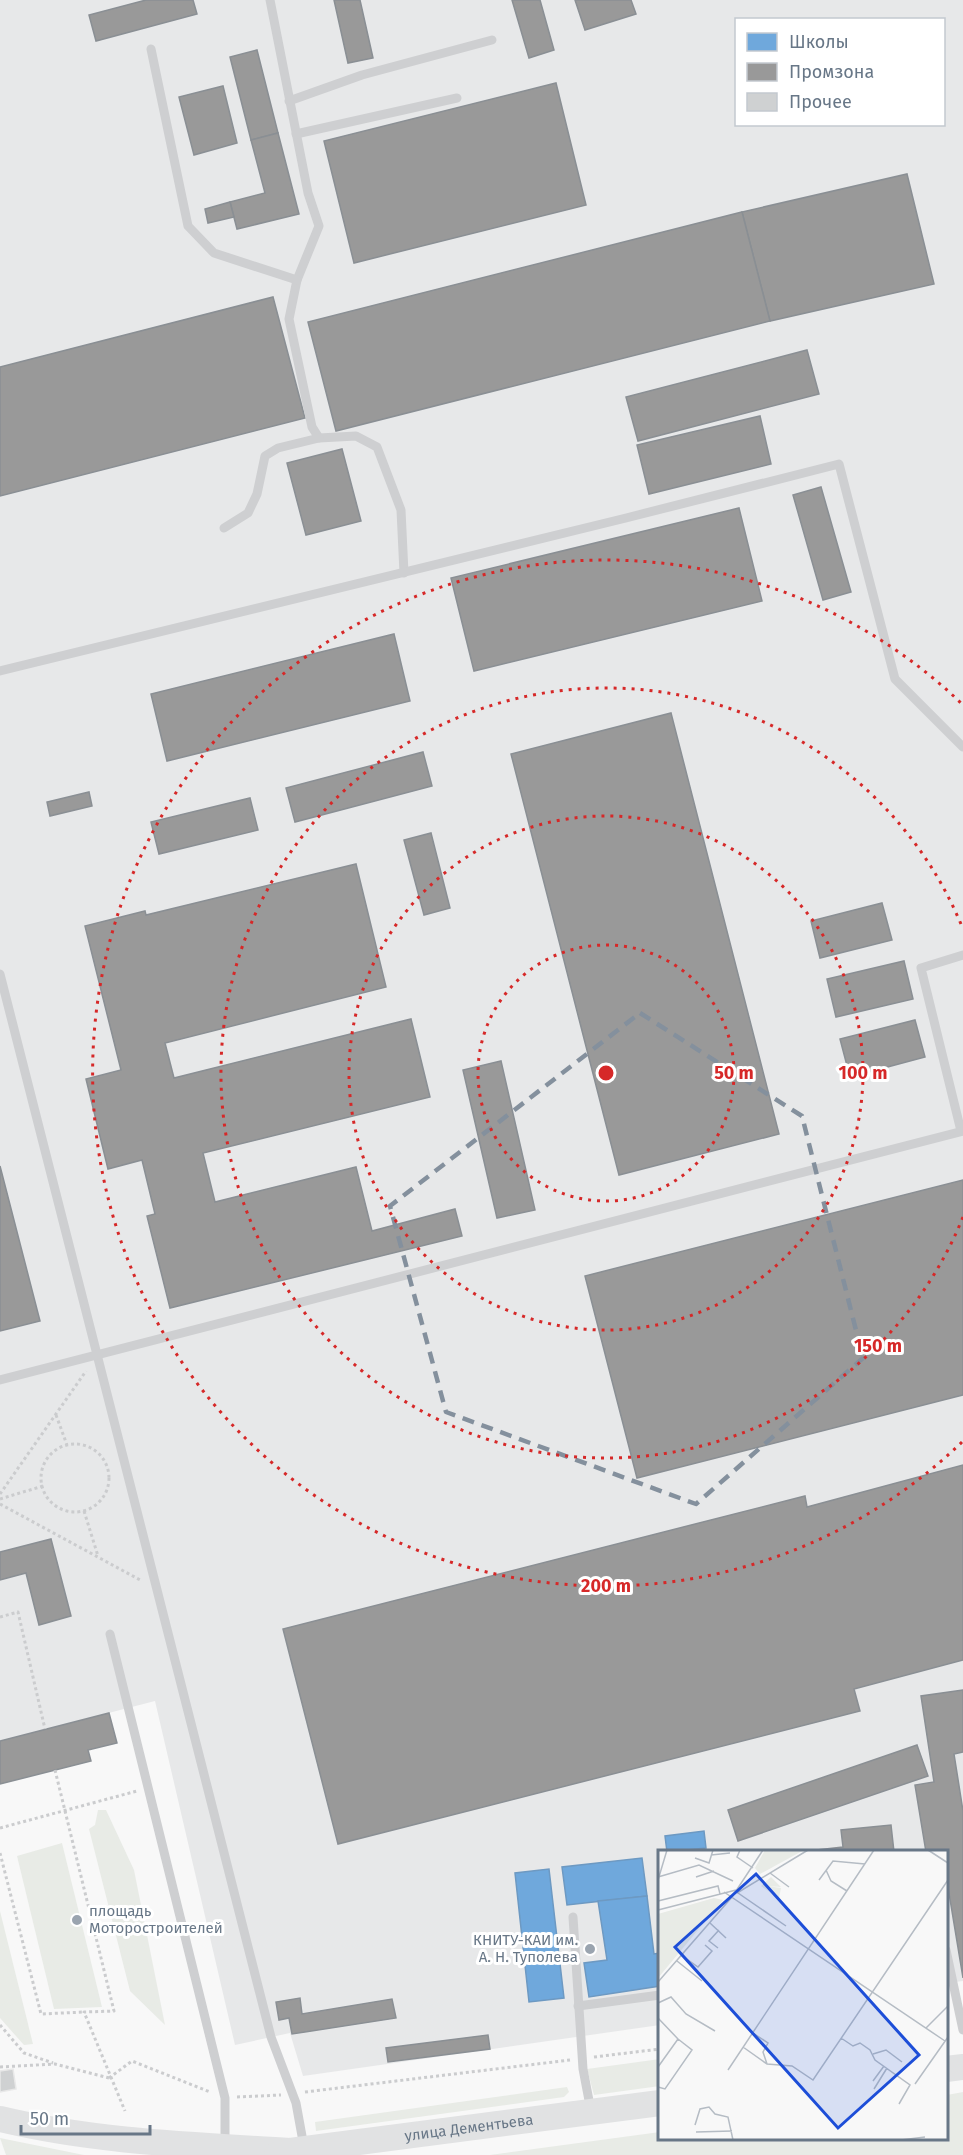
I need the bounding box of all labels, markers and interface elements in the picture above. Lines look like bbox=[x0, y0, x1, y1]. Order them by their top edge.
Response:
legend bbox=[735, 18, 945, 126]
text: Школы bbox=[789, 31, 849, 53]
text: Промзона bbox=[789, 61, 874, 83]
text: Прочее bbox=[789, 91, 852, 113]
text: 50 m bbox=[714, 1062, 754, 1084]
text: 100 m bbox=[839, 1062, 887, 1084]
centre of rings bbox=[596, 1063, 616, 1083]
text: 150 m bbox=[854, 1335, 902, 1357]
text: 200 m bbox=[581, 1575, 631, 1597]
inset map bbox=[658, 1850, 948, 2140]
place label: площадь Моторостроителей bbox=[89, 1902, 223, 1937]
marker: площадь Моторостроителей bbox=[70, 1913, 84, 1927]
place label: КНИТУ-КАИ им. А. Н. Туполева bbox=[473, 1931, 578, 1966]
marker: КНИТУ-КАИ им. А. Н. Туполева bbox=[583, 1942, 597, 1956]
scale bar bbox=[21, 2098, 150, 2136]
text: 50 m bbox=[30, 2108, 69, 2130]
street label: улица Дементьева bbox=[404, 2111, 534, 2145]

